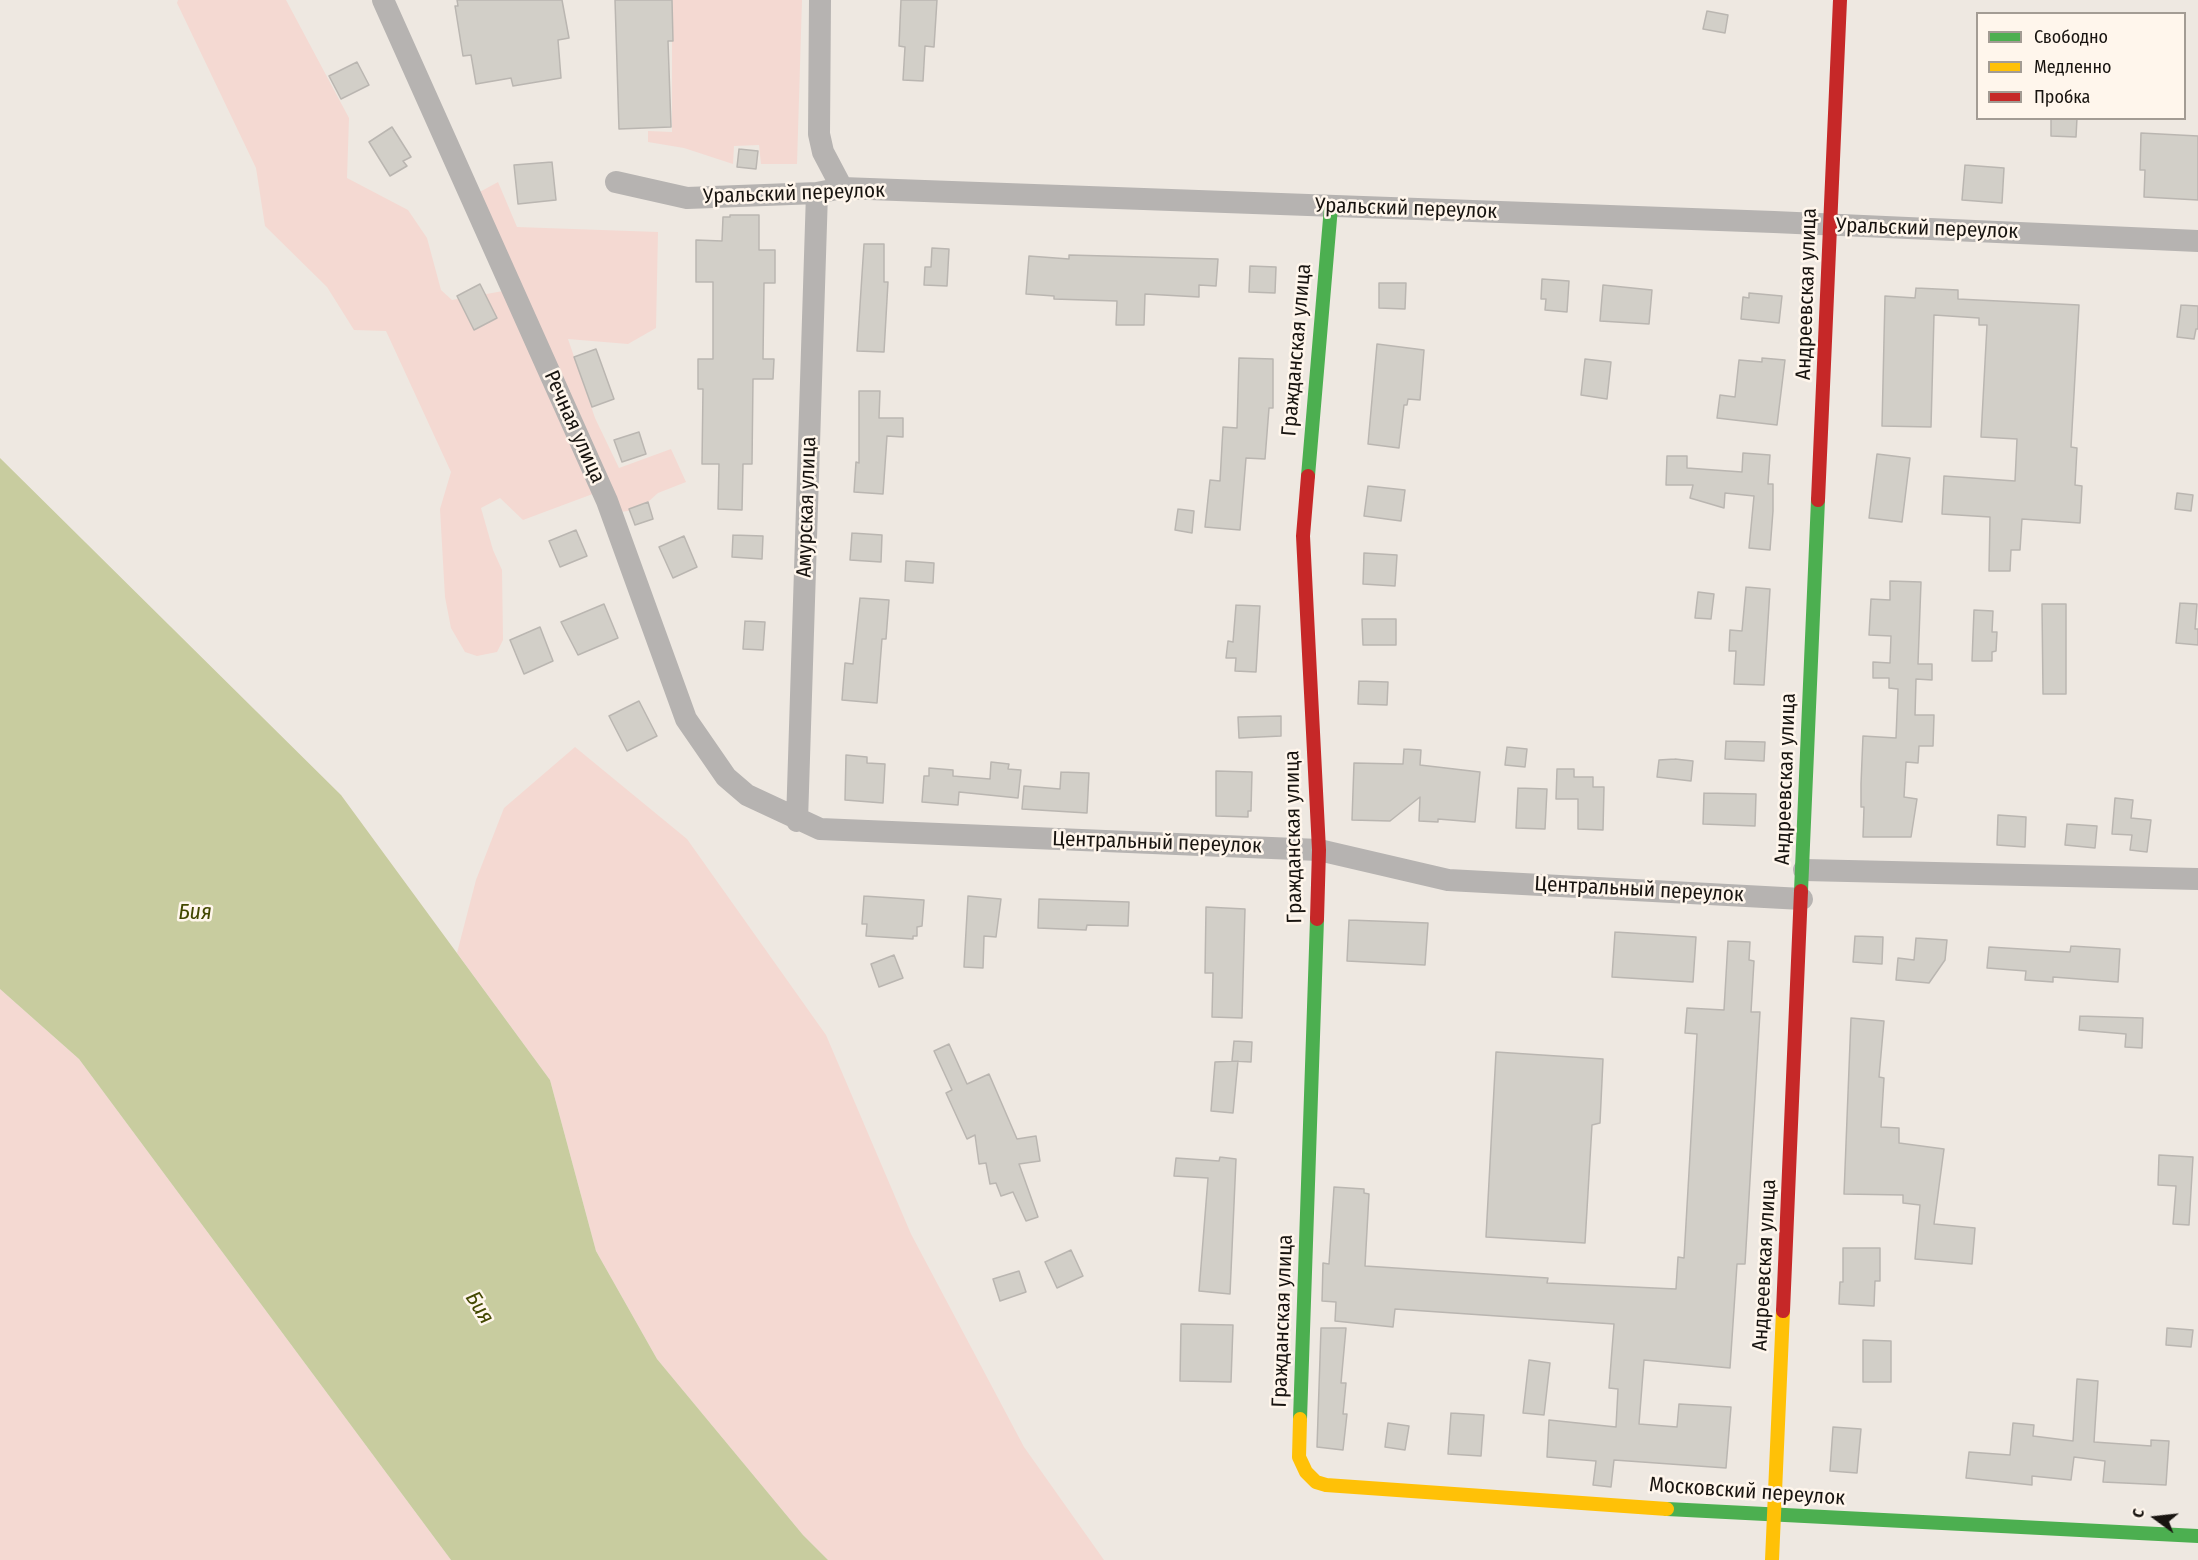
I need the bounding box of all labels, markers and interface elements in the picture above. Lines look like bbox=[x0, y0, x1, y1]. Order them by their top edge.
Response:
legend bbox=[1976, 12, 2186, 120]
text: Свободно bbox=[2034, 26, 2108, 48]
text: Медленно bbox=[2034, 56, 2112, 78]
text: Пробка bbox=[2034, 86, 2090, 108]
street label: Уральский переулок bbox=[703, 178, 885, 210]
street label: Уральский переулок bbox=[1315, 193, 1497, 225]
street label: Андреевская улица bbox=[1791, 208, 1823, 380]
street label: Уральский переулок bbox=[1836, 213, 2018, 245]
street label: Гражданская улица bbox=[1277, 263, 1317, 437]
street label: Речная улица bbox=[538, 367, 610, 487]
street label: Амурская улица bbox=[792, 436, 822, 578]
street label: Андреевская улица bbox=[1770, 693, 1802, 865]
street label: Гражданская улица bbox=[1280, 750, 1308, 924]
street label: Центральный переулок bbox=[1052, 827, 1262, 859]
street label: Центральный переулок bbox=[1534, 872, 1744, 908]
water label: Бия bbox=[178, 900, 212, 926]
street label: Андреевская улица bbox=[1748, 1178, 1782, 1352]
street label: Гражданская улица bbox=[1267, 1234, 1299, 1408]
water label: Бия bbox=[459, 1287, 499, 1329]
street label: Московский переулок bbox=[1648, 1473, 1846, 1511]
north arrow bbox=[2126, 1488, 2186, 1548]
text: С bbox=[2128, 1507, 2148, 1520]

